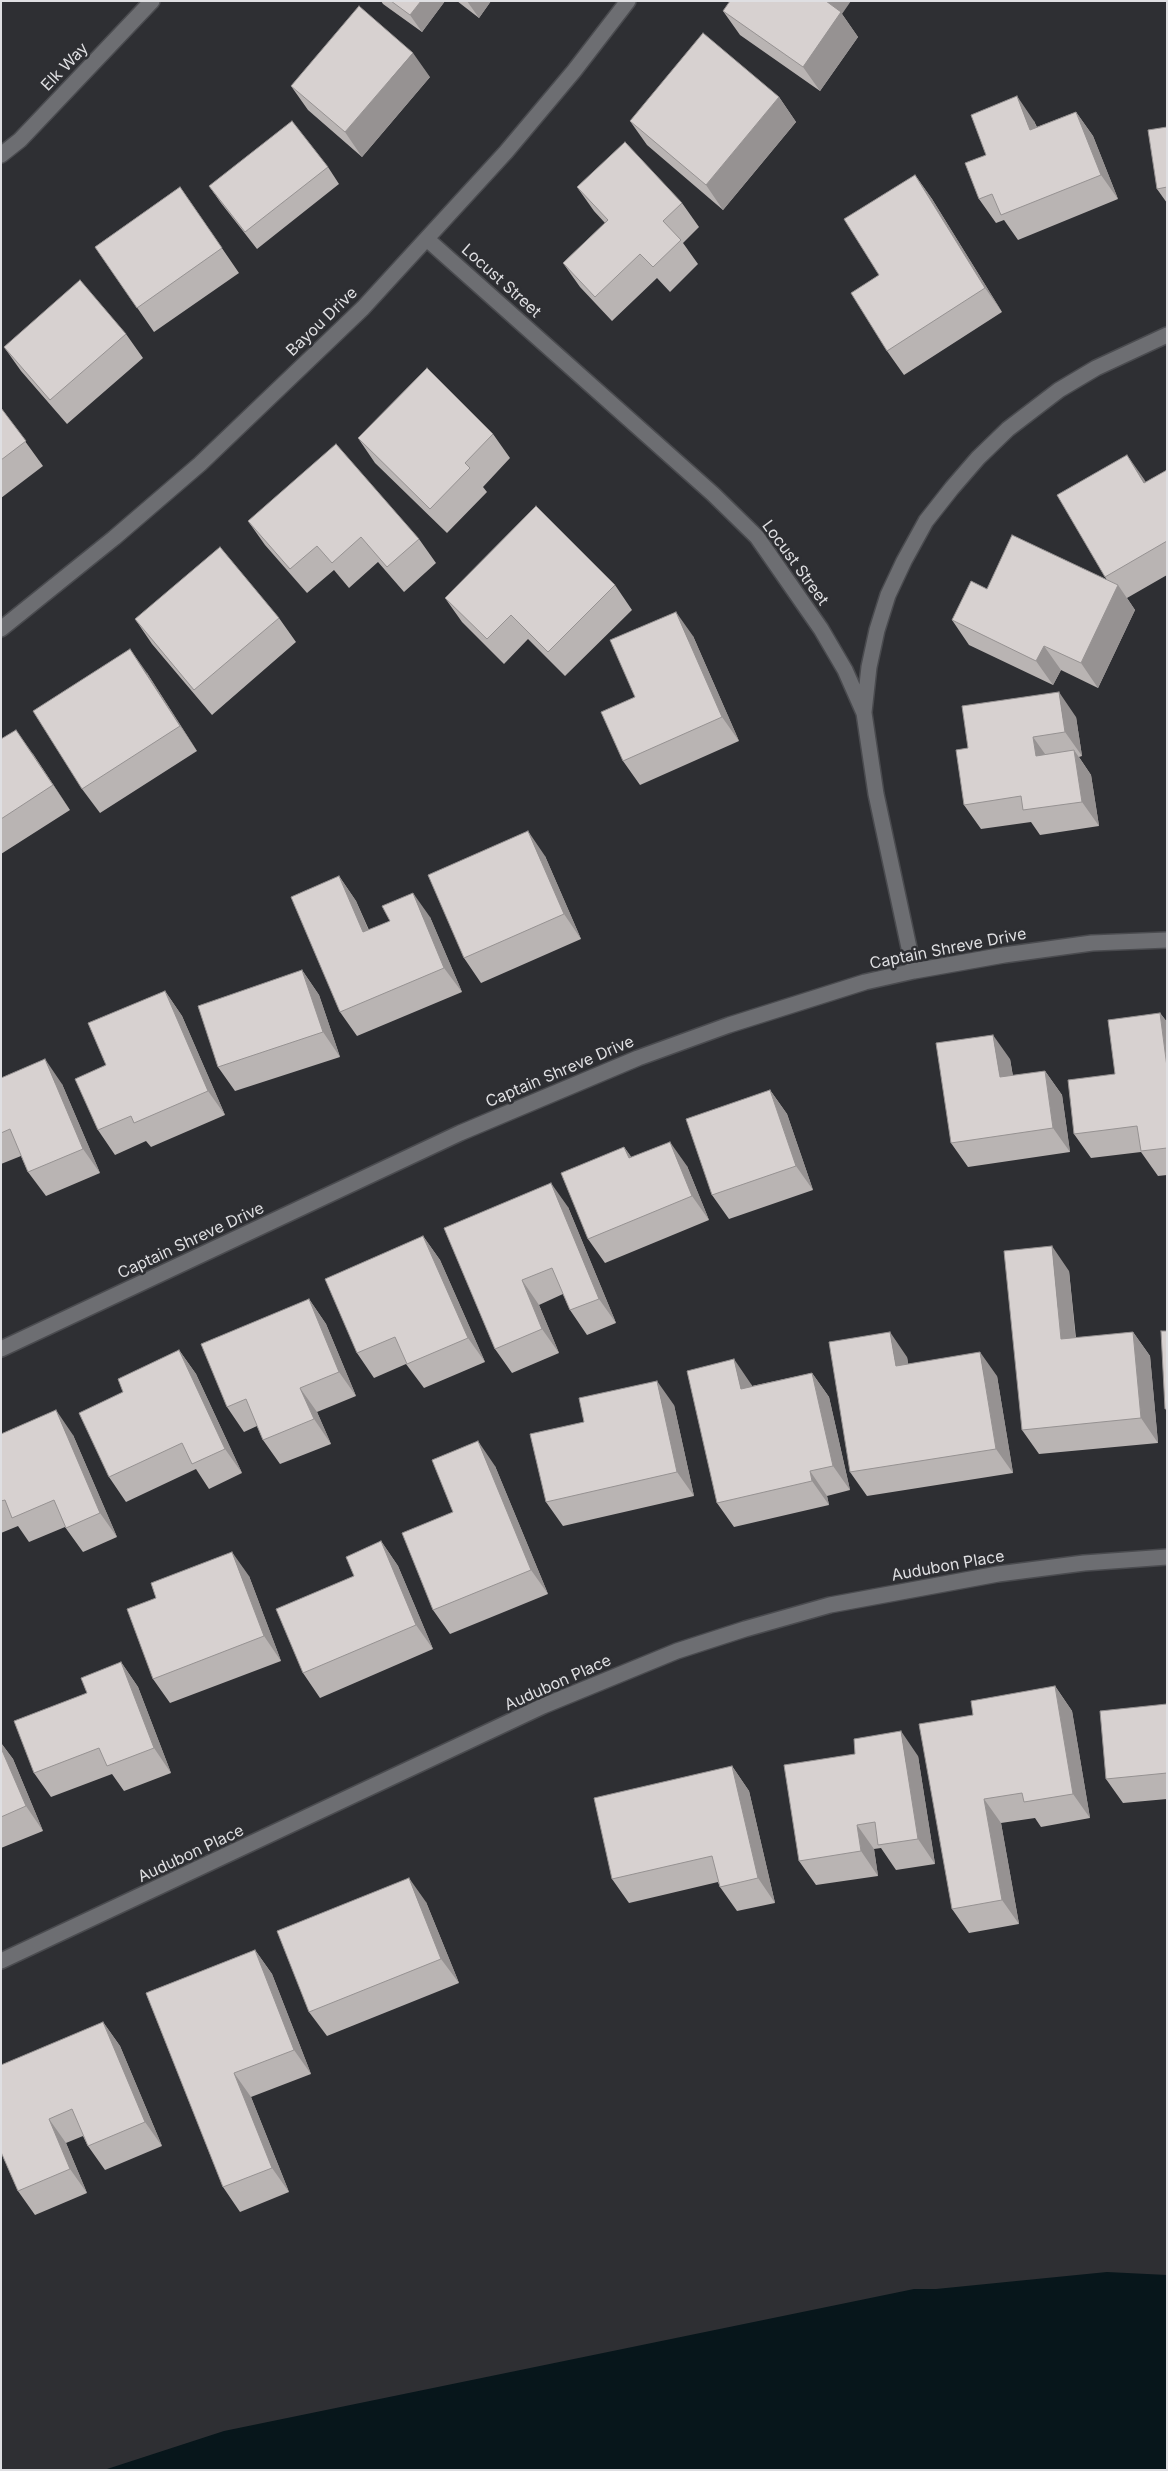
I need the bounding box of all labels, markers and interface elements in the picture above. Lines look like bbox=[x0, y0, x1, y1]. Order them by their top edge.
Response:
street label: Elk Way bbox=[37, 39, 93, 95]
street label: Locust Street bbox=[457, 240, 545, 322]
street label: Bayou Drive bbox=[283, 283, 361, 361]
street label: Locust Street bbox=[758, 517, 832, 609]
street label: Captain Shreve Drive bbox=[868, 924, 1028, 974]
street label: Captain Shreve Drive bbox=[483, 1032, 637, 1112]
street label: Captain Shreve Drive bbox=[115, 1199, 267, 1283]
street label: Audubon Place bbox=[890, 1547, 1006, 1585]
street label: Audubon Place bbox=[502, 1651, 614, 1715]
street label: Audubon Place bbox=[135, 1821, 247, 1887]

